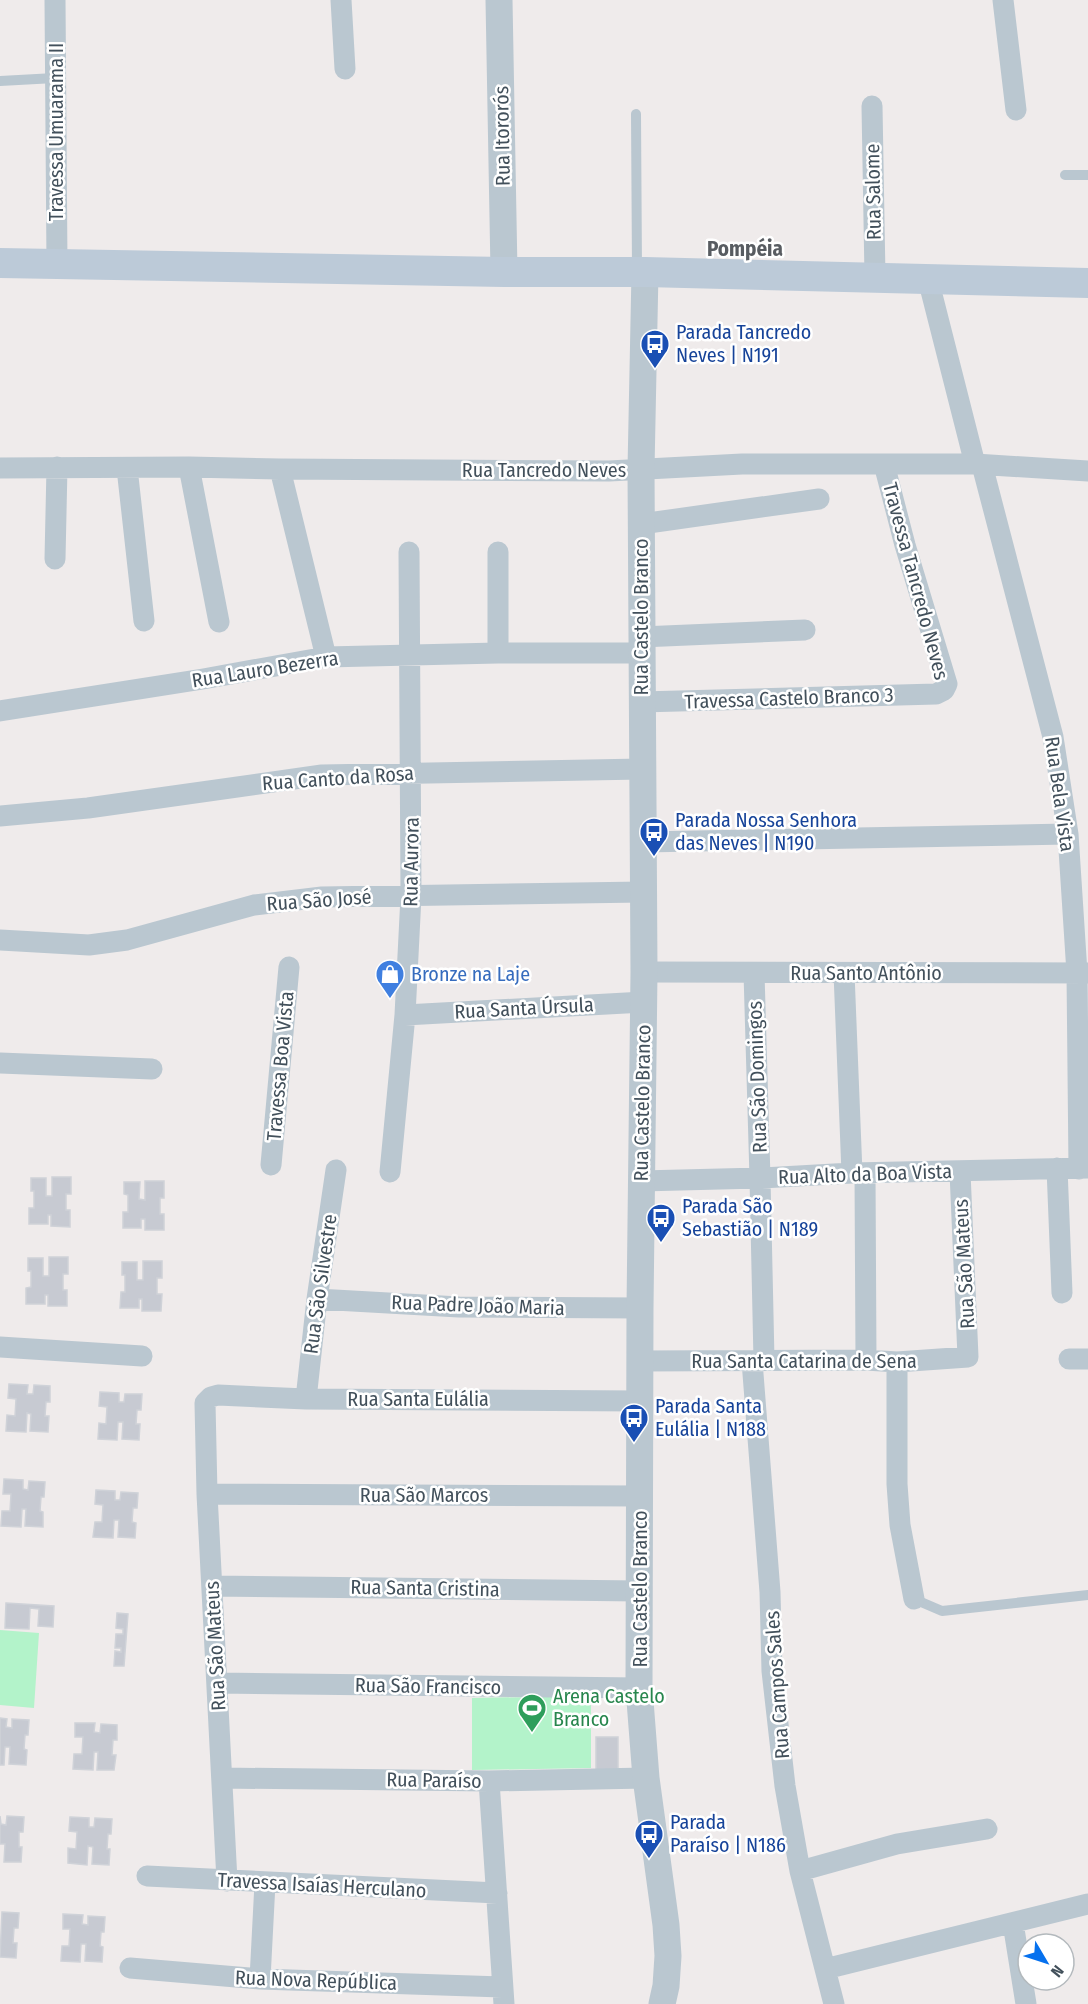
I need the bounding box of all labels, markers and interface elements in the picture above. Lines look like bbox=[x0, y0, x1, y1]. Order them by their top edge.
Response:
street label: Travessa Umuarama II bbox=[44, 43, 68, 221]
street label: Rua Itororós bbox=[489, 86, 515, 186]
street label: Rua Salome bbox=[860, 144, 886, 240]
district label: Pompéia bbox=[707, 236, 783, 262]
place label: Parada Tancredo Neves | N191 bbox=[676, 320, 811, 367]
bus stop icon: Parada Tancredo Neves | N191 bbox=[639, 328, 671, 370]
street label: Rua Tancredo Neves bbox=[462, 458, 626, 482]
street label: Travessa Tancredo Neves bbox=[878, 480, 954, 682]
street label: Rua Castelo Branco bbox=[629, 539, 653, 695]
street label: Rua Lauro Bezerra bbox=[190, 646, 340, 692]
street label: Travessa Castelo Branco 3 bbox=[684, 682, 894, 714]
street label: Rua Bela Vista bbox=[1040, 735, 1080, 853]
street label: Rua Canto da Rosa bbox=[261, 761, 415, 795]
place label: Parada Nossa Senhora das Neves | N190 bbox=[675, 808, 857, 855]
bus stop icon: Parada Nossa Senhora das Neves | N190 bbox=[638, 816, 670, 858]
street label: Rua Aurora bbox=[398, 817, 424, 907]
street label: Rua São José bbox=[266, 884, 372, 916]
shop icon: Bronze na Laje bbox=[374, 958, 406, 1000]
street label: Rua Santo Antônio bbox=[790, 961, 942, 985]
place label: Bronze na Laje bbox=[411, 962, 530, 986]
street label: Travessa Boa Vista bbox=[262, 990, 298, 1142]
street label: Rua Santa Úrsula bbox=[454, 992, 594, 1024]
street label: Rua São Domingos bbox=[742, 1001, 772, 1153]
street label: Rua Castelo Branco bbox=[629, 1024, 655, 1182]
street label: Rua Alto da Boa Vista bbox=[778, 1159, 952, 1189]
place label: Parada São Sebastião | N189 bbox=[682, 1194, 818, 1241]
street label: Rua São Mateus bbox=[949, 1198, 979, 1330]
bus stop icon: Parada São Sebastião | N189 bbox=[645, 1202, 677, 1244]
street label: Rua São Silvestre bbox=[298, 1213, 342, 1355]
street label: Rua Padre João Maria bbox=[391, 1290, 565, 1320]
street label: Rua Santa Catarina de Sena bbox=[691, 1349, 917, 1373]
street label: Rua Santa Eulália bbox=[347, 1387, 489, 1411]
place label: Parada Santa Eulália | N188 bbox=[655, 1394, 766, 1441]
bus stop icon: Parada Santa Eulália | N188 bbox=[618, 1402, 650, 1444]
street label: Rua São Marcos bbox=[360, 1483, 488, 1507]
street label: Rua Castelo Branco bbox=[628, 1511, 652, 1667]
street label: Rua Santa Cristina bbox=[350, 1575, 500, 1601]
street label: Rua São Mateus bbox=[200, 1580, 230, 1712]
street label: Rua Campos Sales bbox=[760, 1610, 794, 1760]
street label: Rua São Francisco bbox=[355, 1673, 501, 1699]
place label: Arena Castelo Branco bbox=[553, 1684, 665, 1731]
sports icon: Arena Castelo Branco bbox=[516, 1692, 548, 1734]
street label: Rua Paraíso bbox=[386, 1767, 482, 1793]
place label: Parada Paraíso | N186 bbox=[670, 1810, 786, 1857]
bus stop icon: Parada Paraíso | N186 bbox=[633, 1818, 665, 1860]
street label: Travessa Isaías Herculano bbox=[217, 1868, 427, 1902]
north arrow bbox=[1016, 1932, 1076, 1992]
text: N bbox=[1047, 1961, 1068, 1981]
street label: Rua Nova República bbox=[234, 1965, 398, 1995]

